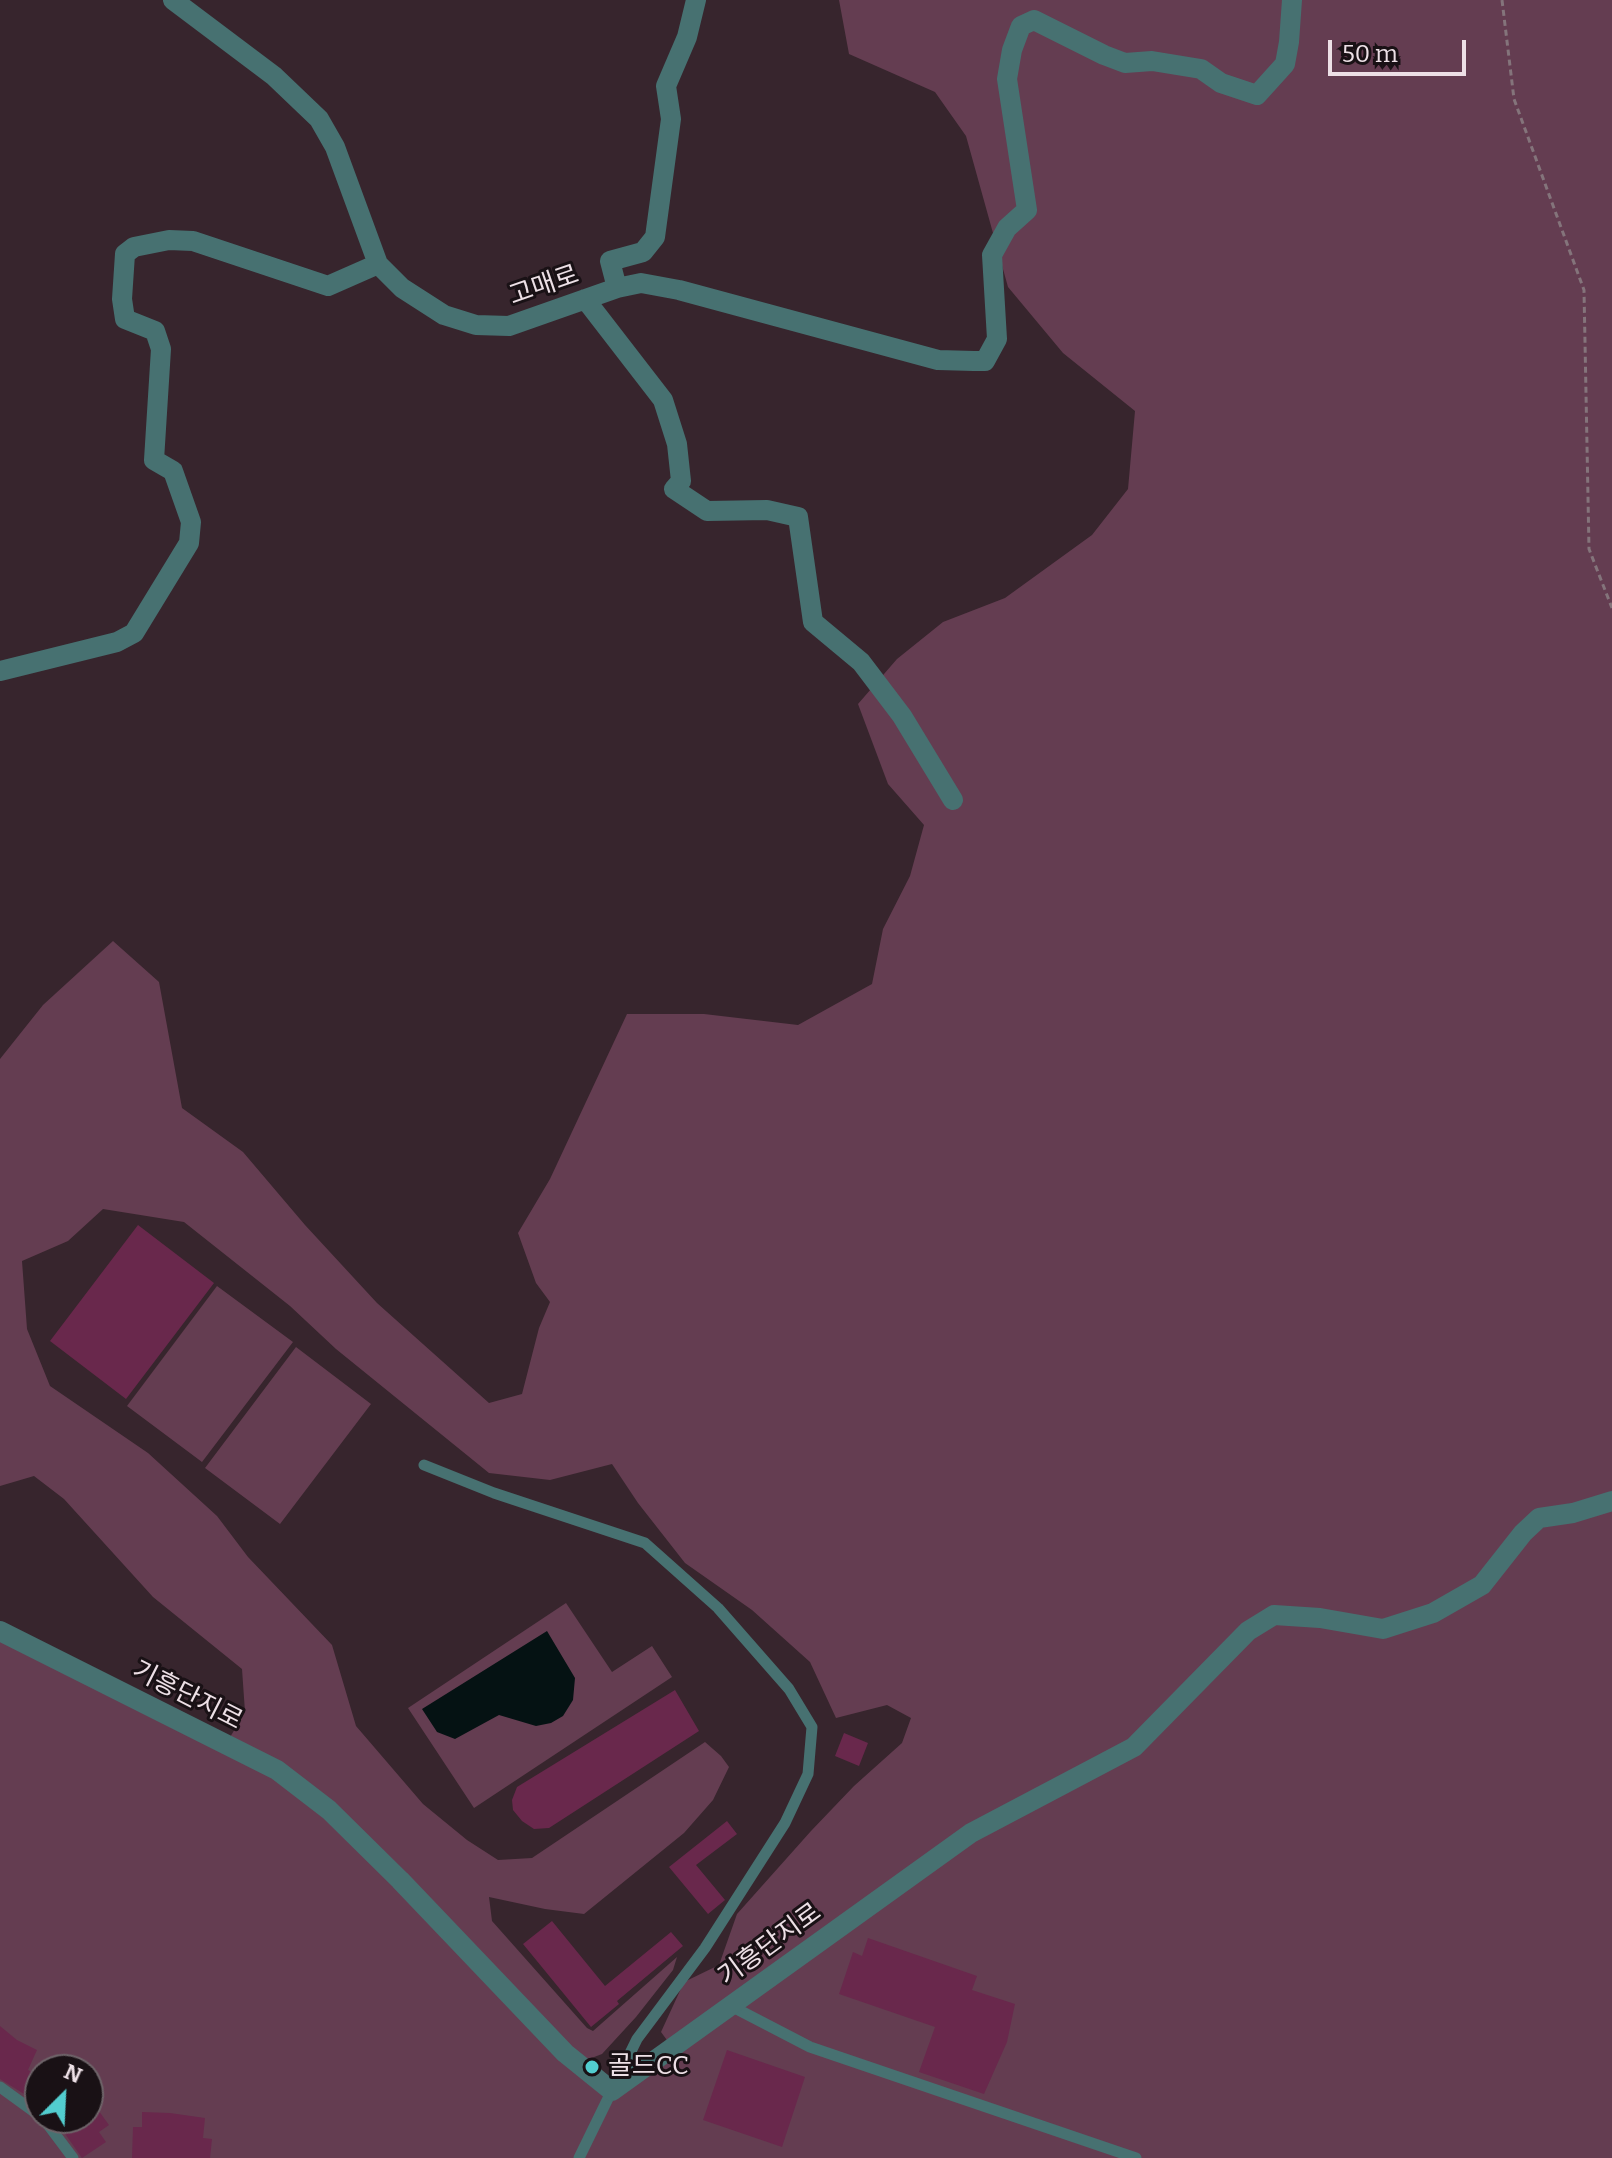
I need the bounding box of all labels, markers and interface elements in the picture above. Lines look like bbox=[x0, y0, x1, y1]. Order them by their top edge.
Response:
scale bar bbox=[1332, 24, 1470, 74]
text: 50 m bbox=[1342, 40, 1398, 68]
street label: 고매로 bbox=[505, 260, 583, 312]
street label: 기흥단지로 bbox=[127, 1655, 247, 1737]
street label: 기흥단지로 bbox=[712, 1897, 828, 1993]
place label: 골드CC bbox=[608, 2051, 689, 2083]
north arrow bbox=[24, 2054, 104, 2134]
text: N bbox=[60, 2058, 86, 2089]
marker: 골드CC bbox=[583, 2058, 601, 2076]

